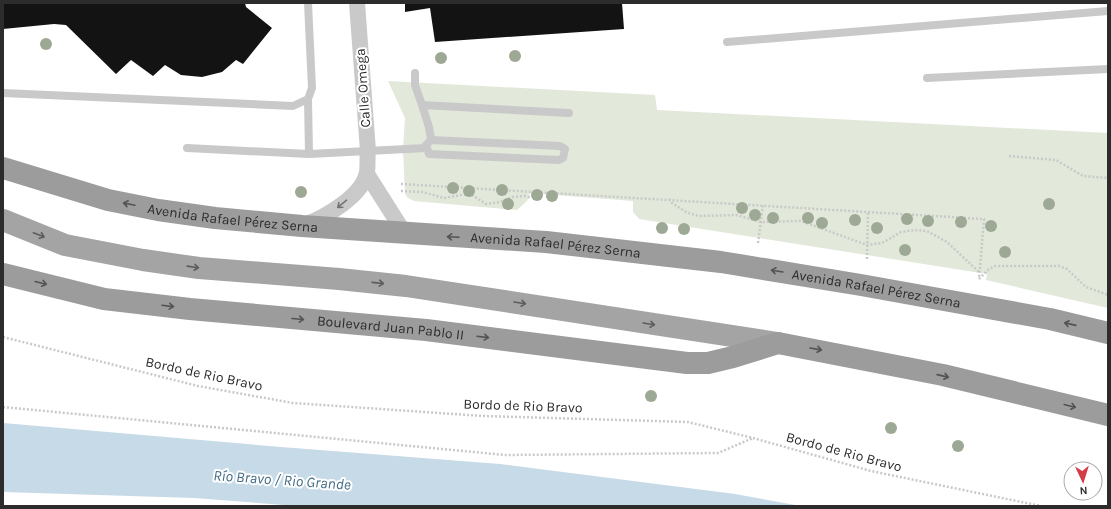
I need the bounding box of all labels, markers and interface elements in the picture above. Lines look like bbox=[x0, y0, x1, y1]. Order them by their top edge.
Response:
street label: Calle Omega bbox=[352, 48, 374, 128]
one-way arrow bbox=[123, 199, 136, 207]
one-way arrow bbox=[337, 199, 348, 208]
street label: Avenida Rafael Pérez Serna bbox=[146, 200, 319, 236]
street label: Avenida Rafael Pérez Serna bbox=[470, 229, 642, 261]
one-way arrow bbox=[33, 231, 45, 239]
one-way arrow bbox=[447, 233, 460, 240]
one-way arrow bbox=[186, 263, 199, 271]
street label: Avenida Rafael Pérez Serna bbox=[791, 265, 962, 311]
one-way arrow bbox=[771, 267, 784, 275]
one-way arrow bbox=[371, 279, 384, 287]
one-way arrow bbox=[34, 280, 47, 287]
one-way arrow bbox=[514, 299, 527, 307]
one-way arrow bbox=[161, 303, 174, 310]
street label: Boulevard Juan Pablo II bbox=[316, 312, 465, 343]
one-way arrow bbox=[291, 315, 304, 322]
one-way arrow bbox=[642, 320, 655, 328]
one-way arrow bbox=[1064, 320, 1077, 327]
one-way arrow bbox=[476, 333, 489, 341]
one-way arrow bbox=[809, 346, 822, 354]
street label: Bordo de Rio Bravo bbox=[144, 353, 264, 395]
one-way arrow bbox=[937, 372, 950, 380]
street label: Bordo de Rio Bravo bbox=[463, 395, 583, 417]
one-way arrow bbox=[1063, 403, 1076, 410]
street label: Bordo de Rio Bravo bbox=[784, 428, 904, 476]
north arrow bbox=[1063, 461, 1103, 501]
water label: Río Bravo / Rio Grande bbox=[213, 466, 351, 494]
text: N bbox=[1079, 484, 1088, 497]

